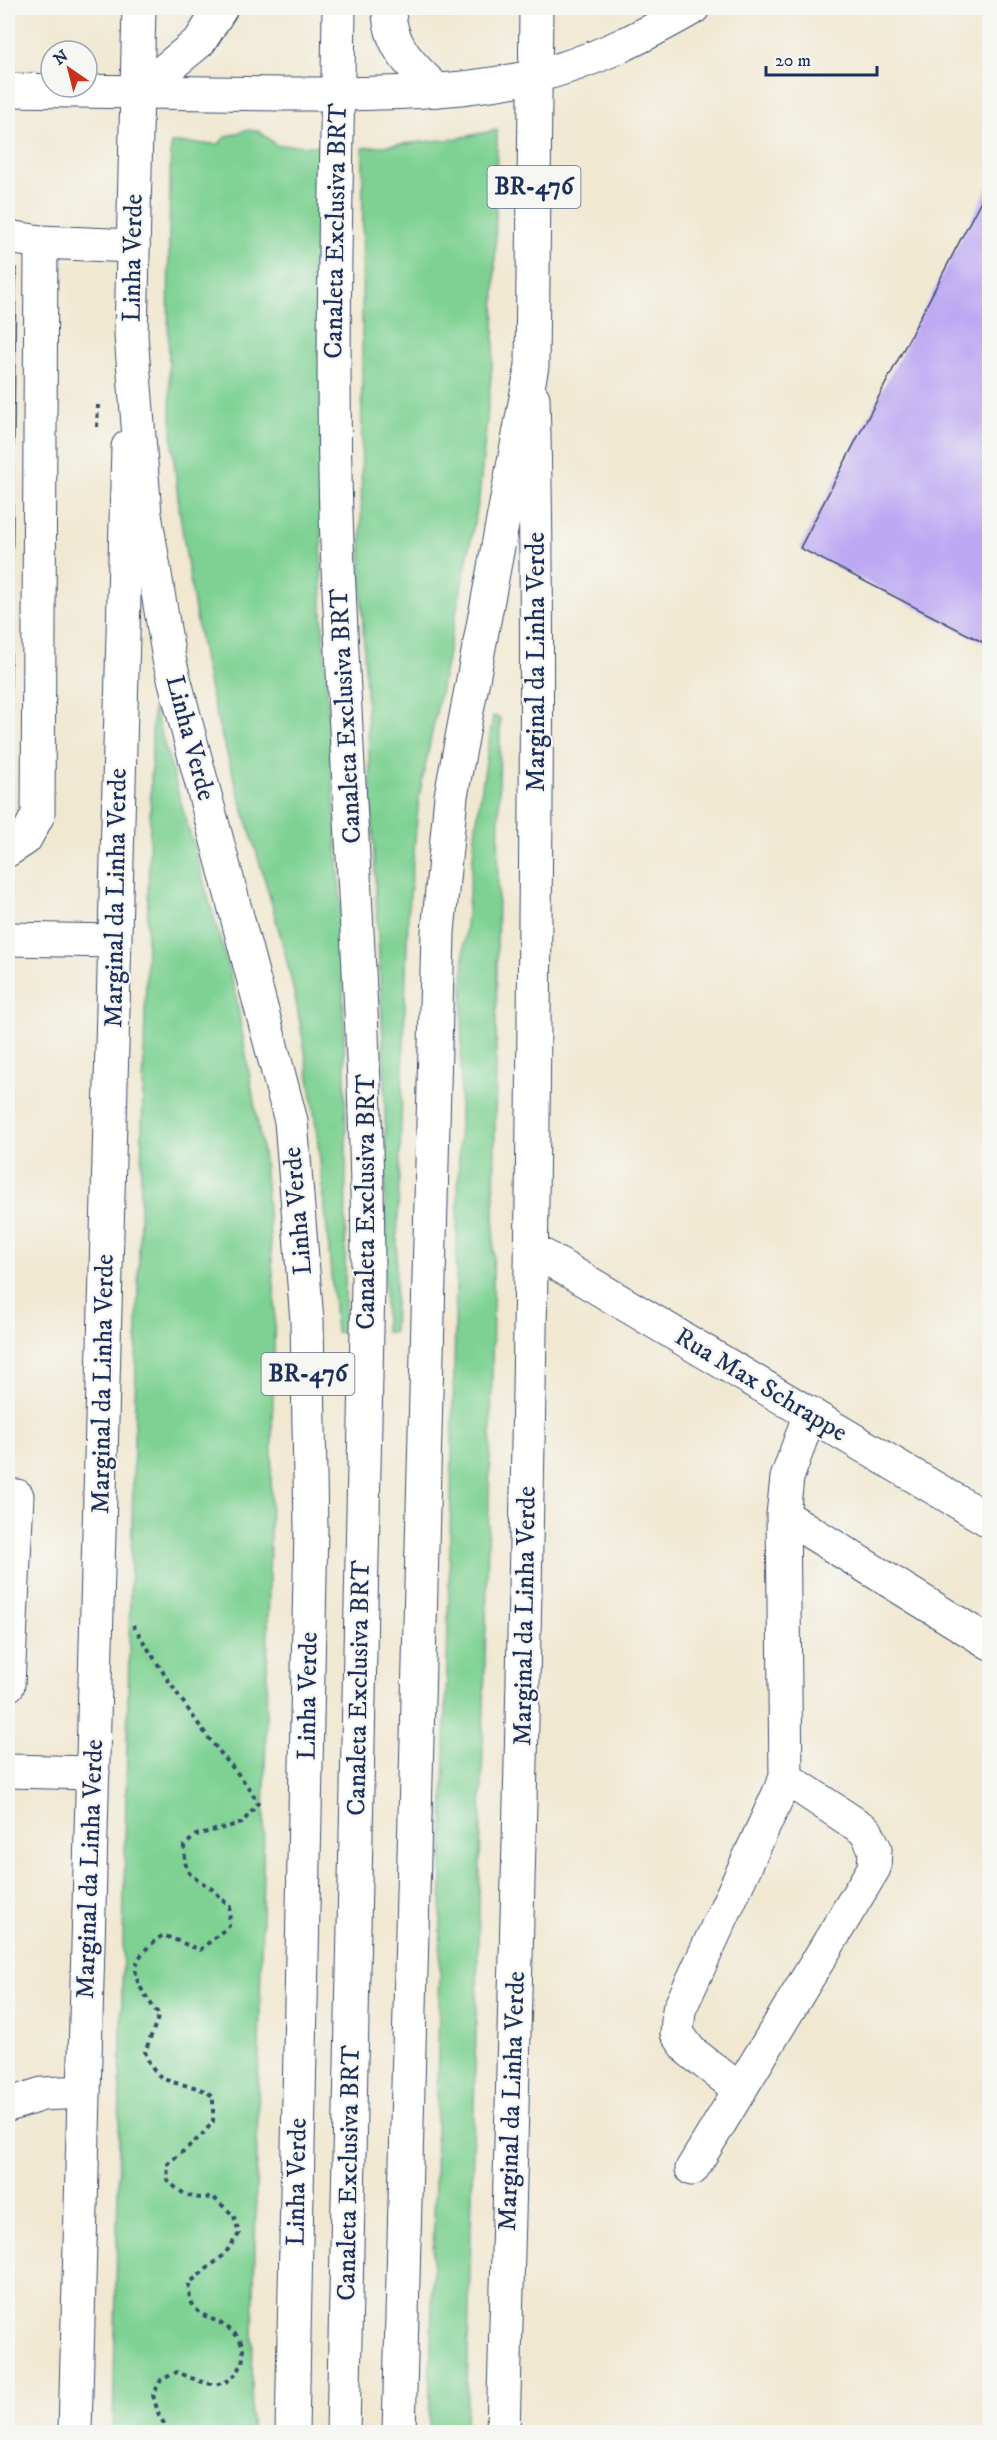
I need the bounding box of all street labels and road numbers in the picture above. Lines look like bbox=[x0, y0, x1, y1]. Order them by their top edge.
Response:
street label: Canaleta Exclusiva BRT bbox=[317, 103, 355, 359]
road number: BR-476 bbox=[488, 166, 580, 208]
street label: Linha Verde bbox=[115, 193, 151, 323]
street label: Marginal da Linha Verde bbox=[520, 532, 553, 792]
street label: Canaleta Exclusiva BRT bbox=[323, 587, 369, 845]
street label: Linha Verde bbox=[157, 672, 223, 804]
street label: Marginal da Linha Verde bbox=[97, 768, 135, 1028]
street label: Canaleta Exclusiva BRT bbox=[350, 1074, 383, 1330]
street label: Linha Verde bbox=[276, 1146, 320, 1276]
street label: Marginal da Linha Verde bbox=[84, 1254, 122, 1514]
street label: Rua Max Schrappe bbox=[669, 1320, 853, 1450]
road number: BR-476 bbox=[262, 1353, 354, 1395]
street label: Marginal da Linha Verde bbox=[506, 1486, 544, 1746]
street label: Canaleta Exclusiva BRT bbox=[340, 1560, 378, 1816]
street label: Linha Verde bbox=[290, 1631, 326, 1761]
street label: Marginal da Linha Verde bbox=[69, 1739, 111, 1999]
street label: Marginal da Linha Verde bbox=[491, 1971, 533, 2231]
street label: Canaleta Exclusiva BRT bbox=[330, 2045, 368, 2301]
street label: Linha Verde bbox=[279, 2117, 315, 2247]

